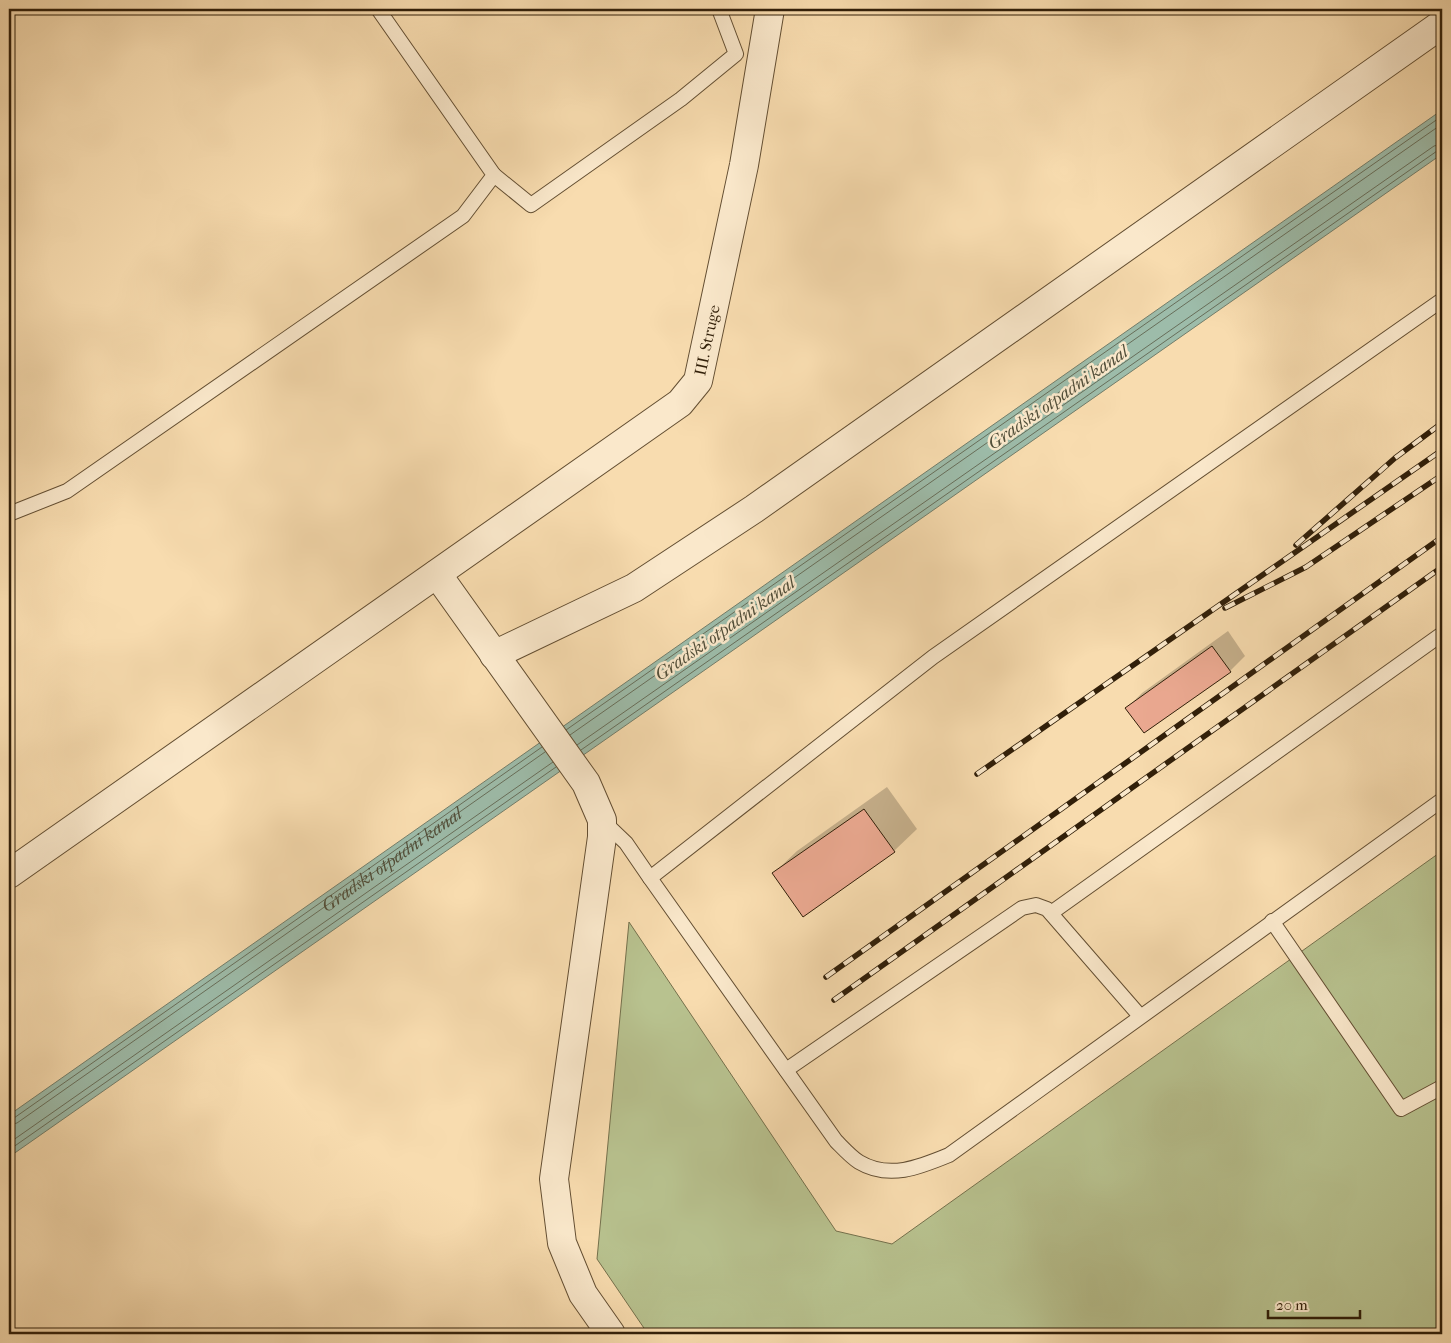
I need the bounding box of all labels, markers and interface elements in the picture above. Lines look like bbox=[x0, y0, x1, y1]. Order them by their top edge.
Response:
street label: III. Struge bbox=[690, 303, 723, 377]
water label: Gradski otpadni kanal bbox=[984, 340, 1134, 454]
water label: Gradski otpadni kanal bbox=[651, 571, 801, 685]
water label: Gradski otpadni kanal bbox=[317, 802, 468, 916]
scale bar bbox=[1268, 1288, 1361, 1320]
text: 20 m bbox=[1276, 1296, 1308, 1314]

